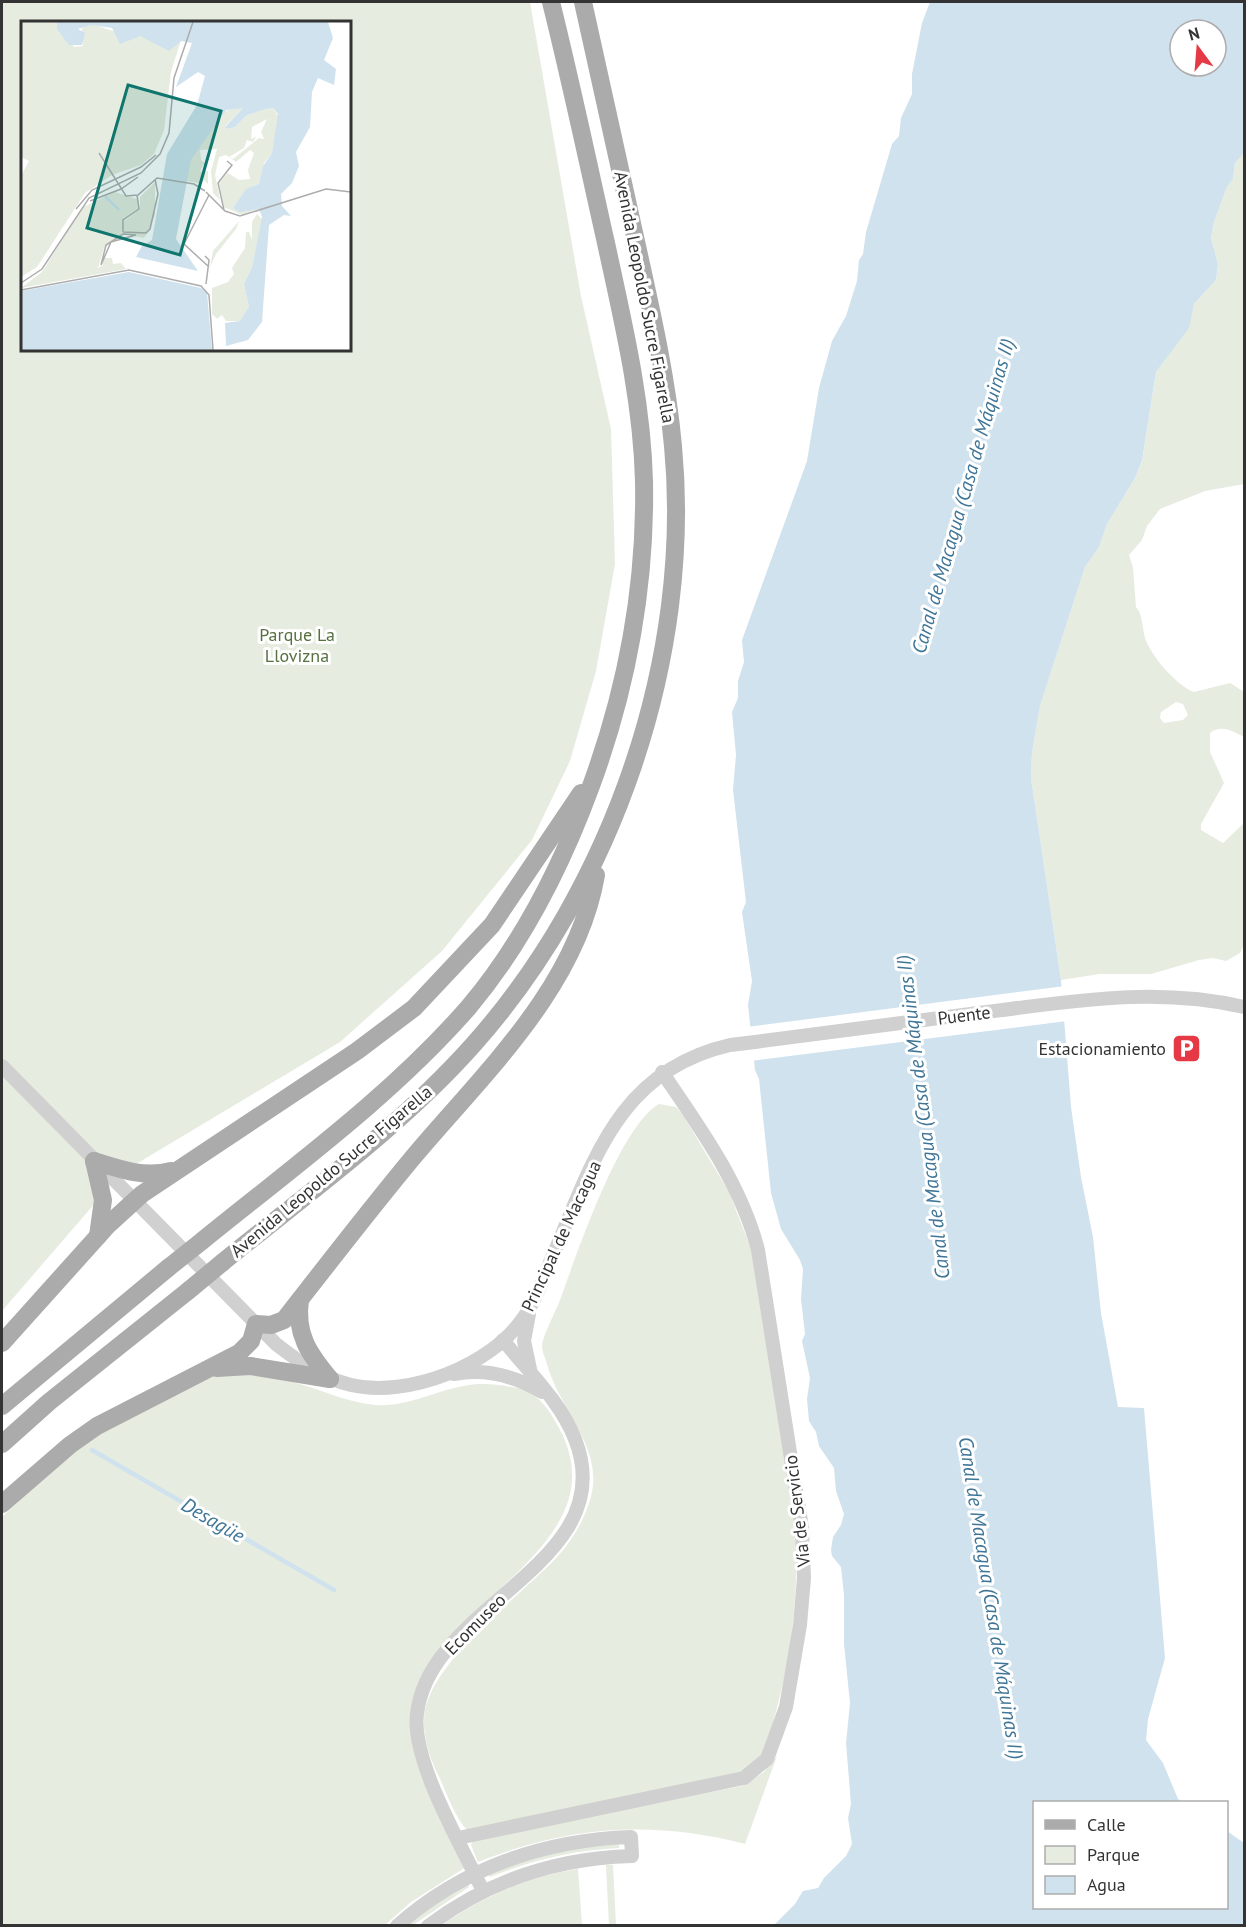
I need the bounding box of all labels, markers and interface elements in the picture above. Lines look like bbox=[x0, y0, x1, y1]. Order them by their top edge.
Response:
north arrow bbox=[1168, 18, 1228, 78]
inset map bbox=[21, 21, 351, 351]
text: N bbox=[1186, 23, 1202, 45]
street label: Avenida Leopoldo Sucre Figarella bbox=[609, 169, 681, 425]
water label: Canal de Macagua (Casa de Máquinas II) bbox=[906, 336, 1020, 656]
park label: Parque La Llovizna bbox=[259, 623, 335, 667]
water label: Canal de Macagua (Casa de Máquinas II) bbox=[890, 953, 956, 1281]
street label: Puente bbox=[936, 1000, 992, 1030]
parking icon: Estacionamiento bbox=[1171, 1032, 1203, 1064]
place label: Estacionamiento bbox=[1038, 1037, 1166, 1060]
street label: Avenida Leopoldo Sucre Figarella bbox=[226, 1080, 436, 1262]
street label: Principal de Macagua bbox=[516, 1157, 606, 1315]
water label: Canal de Macagua (Casa de Máquinas II) bbox=[953, 1435, 1029, 1761]
street label: Vía de Servicio bbox=[779, 1454, 815, 1569]
water label: Desagüe bbox=[177, 1491, 250, 1549]
street label: Ecomuseo bbox=[439, 1588, 511, 1660]
legend bbox=[1033, 1801, 1228, 1909]
text: Calle bbox=[1087, 1813, 1126, 1836]
text: Parque bbox=[1087, 1843, 1140, 1866]
text: Agua bbox=[1087, 1873, 1126, 1896]

